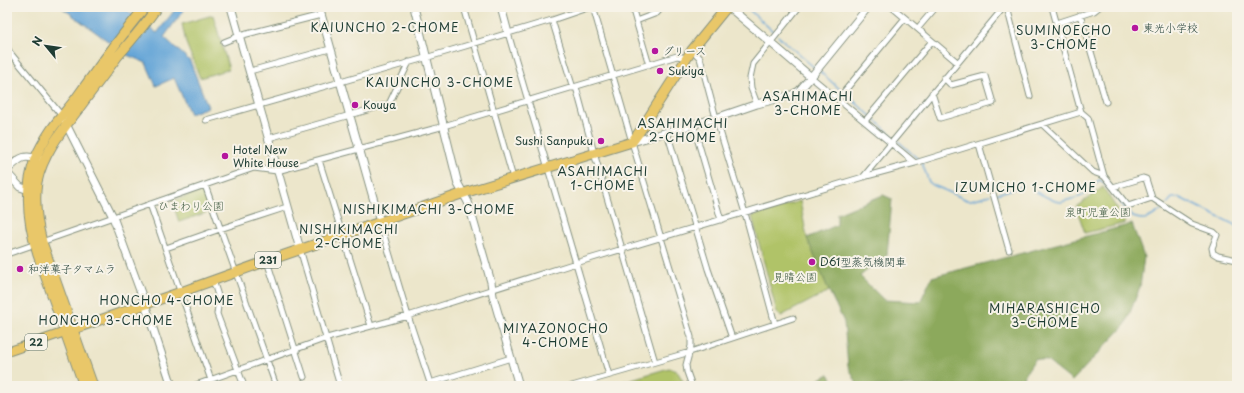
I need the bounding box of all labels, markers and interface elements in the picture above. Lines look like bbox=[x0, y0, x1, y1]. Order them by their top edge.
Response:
district label: KAIUNCHO 2-CHOME bbox=[311, 18, 459, 36]
place label: 東光小学校 bbox=[1143, 19, 1198, 36]
district label: SUMINOECHO 3-CHOME bbox=[1016, 21, 1112, 53]
marker: 東光小学校 bbox=[1130, 23, 1140, 33]
north arrow bbox=[26, 26, 66, 66]
text: N bbox=[27, 33, 47, 49]
place label: グリース bbox=[663, 42, 706, 59]
marker: グリース bbox=[650, 46, 660, 56]
place label: Sukiya bbox=[668, 62, 704, 79]
marker: Sukiya bbox=[655, 66, 665, 76]
district label: KAIUNCHO 3-CHOME bbox=[366, 73, 514, 91]
district label: ASAHIMACHI 3-CHOME bbox=[762, 87, 854, 119]
place label: Kouya bbox=[363, 96, 396, 113]
marker: Kouya bbox=[350, 100, 360, 110]
district label: ASAHIMACHI 2-CHOME bbox=[637, 114, 729, 146]
place label: Sushi Sanpuku bbox=[515, 132, 593, 149]
marker: Sushi Sanpuku bbox=[596, 136, 606, 146]
place label: Hotel New White House bbox=[233, 141, 299, 171]
marker: Hotel New White House bbox=[220, 151, 230, 161]
district label: ASAHIMACHI 1-CHOME bbox=[557, 162, 649, 194]
district label: IZUMICHO 1-CHOME bbox=[955, 178, 1097, 196]
park label: ひまわり公園 bbox=[158, 197, 224, 214]
district label: NISHIKIMACHI 3-CHOME bbox=[343, 200, 515, 218]
park label: 泉町児童公園 bbox=[1065, 203, 1131, 220]
district label: NISHIKIMACHI 2-CHOME bbox=[299, 220, 399, 252]
road number: 231 bbox=[255, 252, 281, 268]
place label: D61型蒸気機関車 bbox=[820, 253, 906, 270]
marker: D61型蒸気機関車 bbox=[807, 257, 817, 267]
place label: 和洋菓子タマムラ bbox=[28, 260, 116, 277]
marker: 和洋菓子タマムラ bbox=[15, 264, 25, 274]
park label: 見晴公園 bbox=[773, 268, 817, 285]
district label: HONCHO 4-CHOME bbox=[100, 291, 234, 309]
district label: MIHARASHICHO 3-CHOME bbox=[989, 299, 1101, 331]
district label: HONCHO 3-CHOME bbox=[39, 311, 173, 329]
district label: MIYAZONOCHO 4-CHOME bbox=[503, 319, 609, 351]
road number: 22 bbox=[25, 334, 47, 350]

